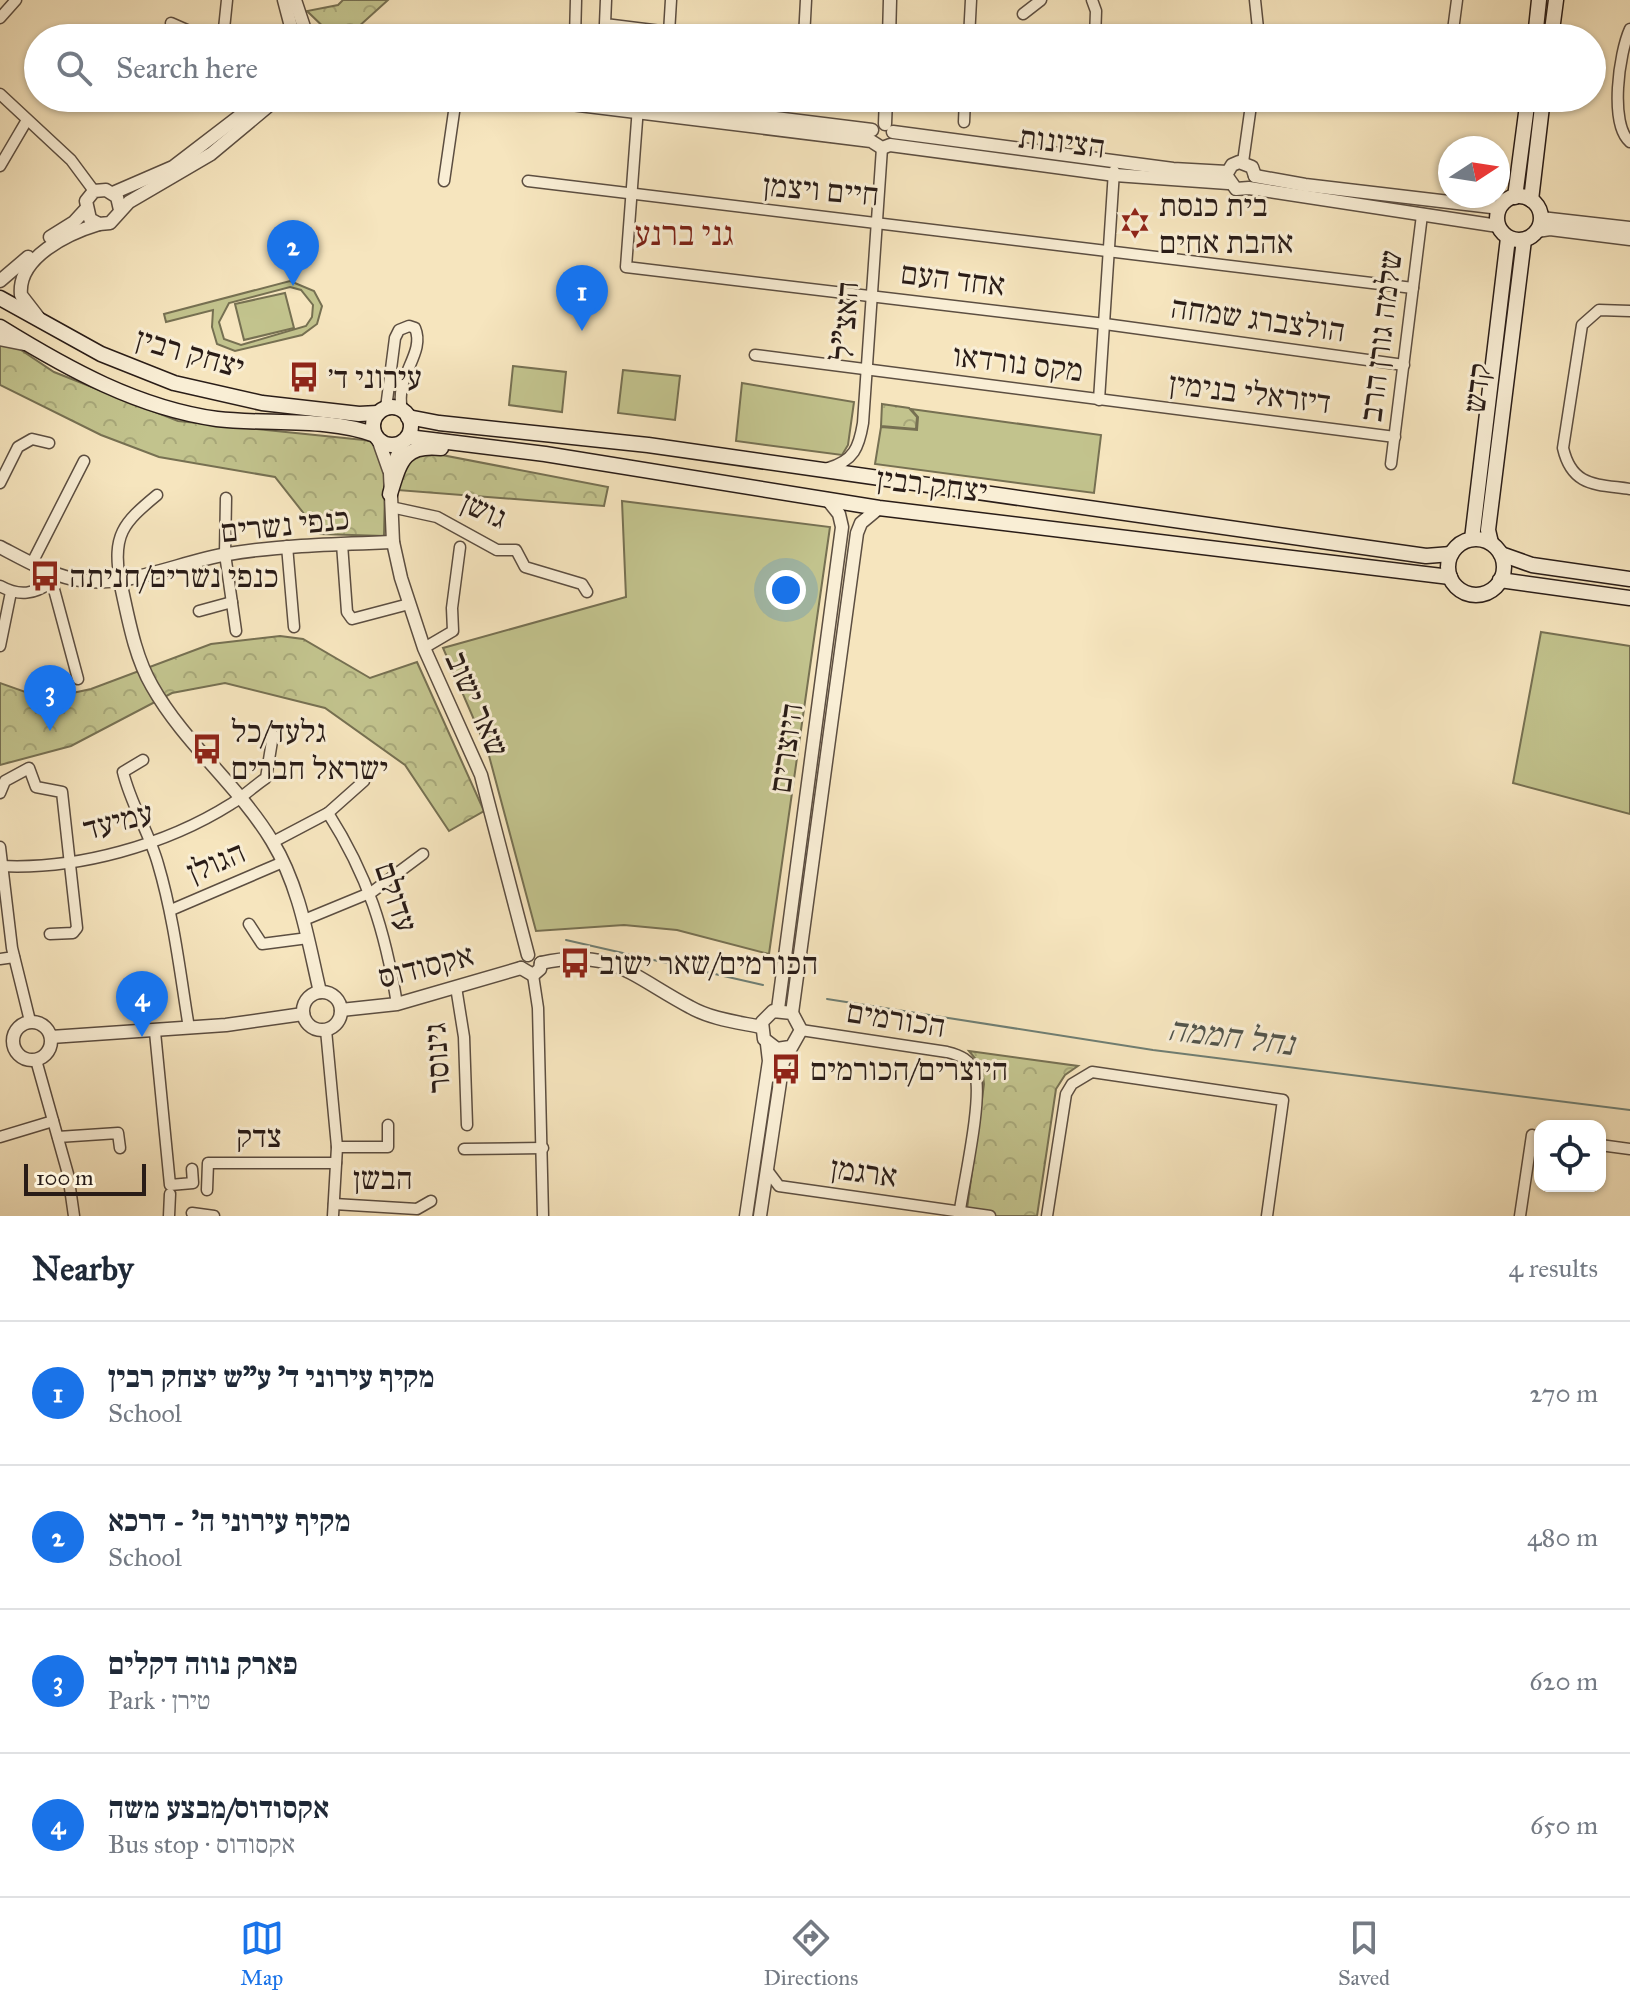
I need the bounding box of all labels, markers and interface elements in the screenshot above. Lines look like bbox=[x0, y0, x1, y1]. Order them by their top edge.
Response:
search box bbox=[24, 24, 1606, 112]
icon: search bbox=[52, 46, 96, 90]
text: Search here bbox=[116, 50, 258, 86]
street label: הציונות bbox=[1017, 117, 1107, 167]
north arrow bbox=[1438, 136, 1510, 208]
street label: חיים ויצמן bbox=[761, 166, 881, 214]
place label: בית כנסת אהבת אחים bbox=[1159, 186, 1294, 262]
synagogue icon: בית כנסת אהבת אחים bbox=[1118, 206, 1152, 240]
district label: גני ברנע bbox=[634, 213, 734, 254]
pin: 2 bbox=[267, 220, 319, 286]
street label: שלמה גורן הרב bbox=[1351, 248, 1411, 424]
street label: אחד העם bbox=[898, 253, 1008, 305]
pin: 1 bbox=[556, 265, 608, 331]
street label: האצ"ל bbox=[823, 280, 867, 362]
street label: הולצברג שמחה bbox=[1168, 287, 1348, 351]
street label: יצחק רבין bbox=[131, 319, 249, 387]
street label: מקס נורדאו bbox=[950, 336, 1086, 390]
place label: עירוני ד׳ bbox=[328, 358, 422, 397]
bus stop icon: עירוני ד׳ bbox=[287, 360, 321, 394]
street label: קדש bbox=[1455, 361, 1499, 415]
street label: דיזראלי בנימין bbox=[1167, 364, 1333, 422]
street label: יצחק רבין bbox=[874, 459, 990, 511]
street label: גושן bbox=[455, 483, 513, 537]
street label: כנפי נשרים bbox=[219, 499, 351, 551]
place label: כנפי נשרים/חניתה bbox=[69, 557, 279, 596]
bus stop icon: כנפי נשרים/חניתה bbox=[28, 559, 62, 593]
your location bbox=[766, 570, 806, 610]
street label: שאר ישוב bbox=[437, 645, 517, 763]
pin: 3 bbox=[24, 665, 76, 731]
street label: היוצרים bbox=[760, 701, 812, 795]
place label: גלעד/כל ישראל חברים bbox=[231, 712, 388, 788]
bus stop icon: גלעד/כל ישראל חברים bbox=[190, 732, 224, 766]
street label: עמיעד bbox=[79, 793, 157, 849]
street label: הגולן bbox=[181, 832, 251, 892]
street label: עדולם bbox=[366, 857, 426, 937]
street label: אקסודוס bbox=[374, 935, 478, 997]
place label: הכורמים/שאר ישוב bbox=[599, 944, 818, 983]
bus stop icon: הכורמים/שאר ישוב bbox=[558, 946, 592, 980]
pin: 4 bbox=[116, 971, 168, 1037]
street label: הכורמים bbox=[844, 992, 948, 1046]
water label: נחל חממה bbox=[1166, 1008, 1299, 1064]
street label: גינוסר bbox=[415, 1021, 459, 1095]
place label: היוצרים/הכורמים bbox=[810, 1050, 1008, 1089]
bus stop icon: היוצרים/הכורמים bbox=[769, 1052, 803, 1086]
street label: צדק bbox=[236, 1117, 282, 1156]
map controls bbox=[1534, 1120, 1606, 1192]
button: locate bbox=[1534, 1120, 1606, 1192]
street label: ארגמן bbox=[828, 1148, 900, 1196]
street label: הבשן bbox=[353, 1159, 413, 1198]
scale bar bbox=[24, 1160, 146, 1196]
text: 100 m bbox=[36, 1164, 93, 1191]
text: Nearby bbox=[32, 1248, 134, 1289]
text: 4 results bbox=[1509, 1252, 1598, 1284]
text: מקיף עירוני ד' ע"ש יצחק רבין bbox=[108, 1359, 435, 1395]
text: 1 bbox=[53, 1377, 63, 1409]
text: 270 m bbox=[1529, 1377, 1598, 1409]
text: School bbox=[108, 1397, 182, 1429]
text: מקיף עירוני ה' - דרכא bbox=[108, 1503, 350, 1539]
text: 2 bbox=[52, 1521, 64, 1553]
text: 480 m bbox=[1527, 1521, 1598, 1553]
text: School bbox=[108, 1541, 182, 1573]
text: פארק נווה דקלים bbox=[108, 1646, 298, 1682]
text: 3 bbox=[53, 1665, 63, 1697]
text: 620 m bbox=[1529, 1665, 1598, 1697]
text: Park · טירן bbox=[108, 1684, 211, 1716]
text: אקסודוס/מבצע משה bbox=[108, 1790, 329, 1826]
text: 4 bbox=[51, 1809, 65, 1841]
text: 650 m bbox=[1530, 1809, 1598, 1841]
text: Bus stop · אקסודוס bbox=[108, 1828, 295, 1860]
tab: Map bbox=[240, 1916, 284, 1991]
tab: Directions bbox=[763, 1916, 858, 1991]
tab: Saved bbox=[1338, 1916, 1390, 1991]

